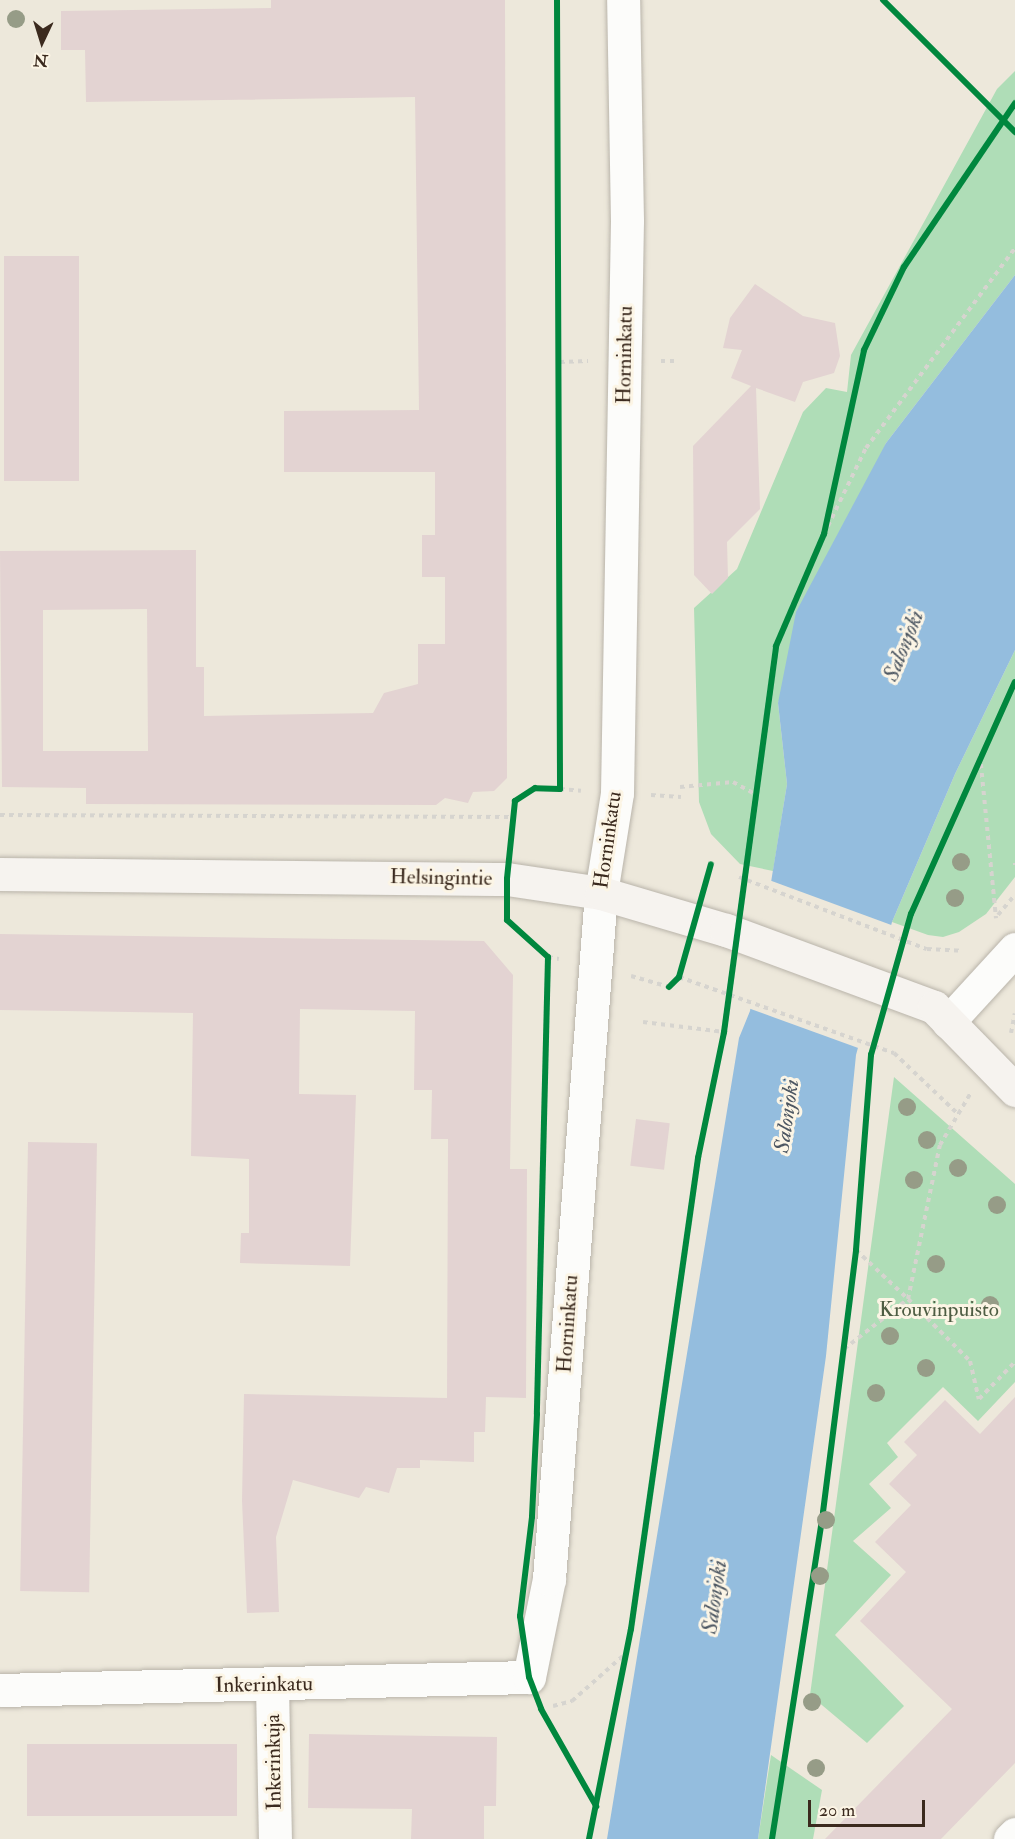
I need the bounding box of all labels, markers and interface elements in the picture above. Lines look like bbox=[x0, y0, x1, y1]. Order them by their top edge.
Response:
north arrow bbox=[12, 12, 72, 72]
text: N bbox=[33, 49, 49, 70]
street label: Horninkatu bbox=[612, 306, 638, 404]
water label: Salonjoki bbox=[878, 607, 930, 685]
street label: Horninkatu bbox=[589, 790, 627, 890]
street label: Helsingintie bbox=[390, 865, 492, 891]
water label: Salonjoki bbox=[769, 1078, 805, 1154]
street label: Horninkatu bbox=[552, 1274, 584, 1374]
park label: Krouvinpuisto bbox=[879, 1297, 999, 1323]
water label: Salonjoki bbox=[697, 1559, 733, 1635]
street label: Inkerinkatu bbox=[215, 1672, 313, 1698]
street label: Inkerinkuja bbox=[261, 1714, 287, 1810]
scale bar bbox=[811, 1788, 928, 1826]
text: 20 m bbox=[819, 1799, 855, 1822]

